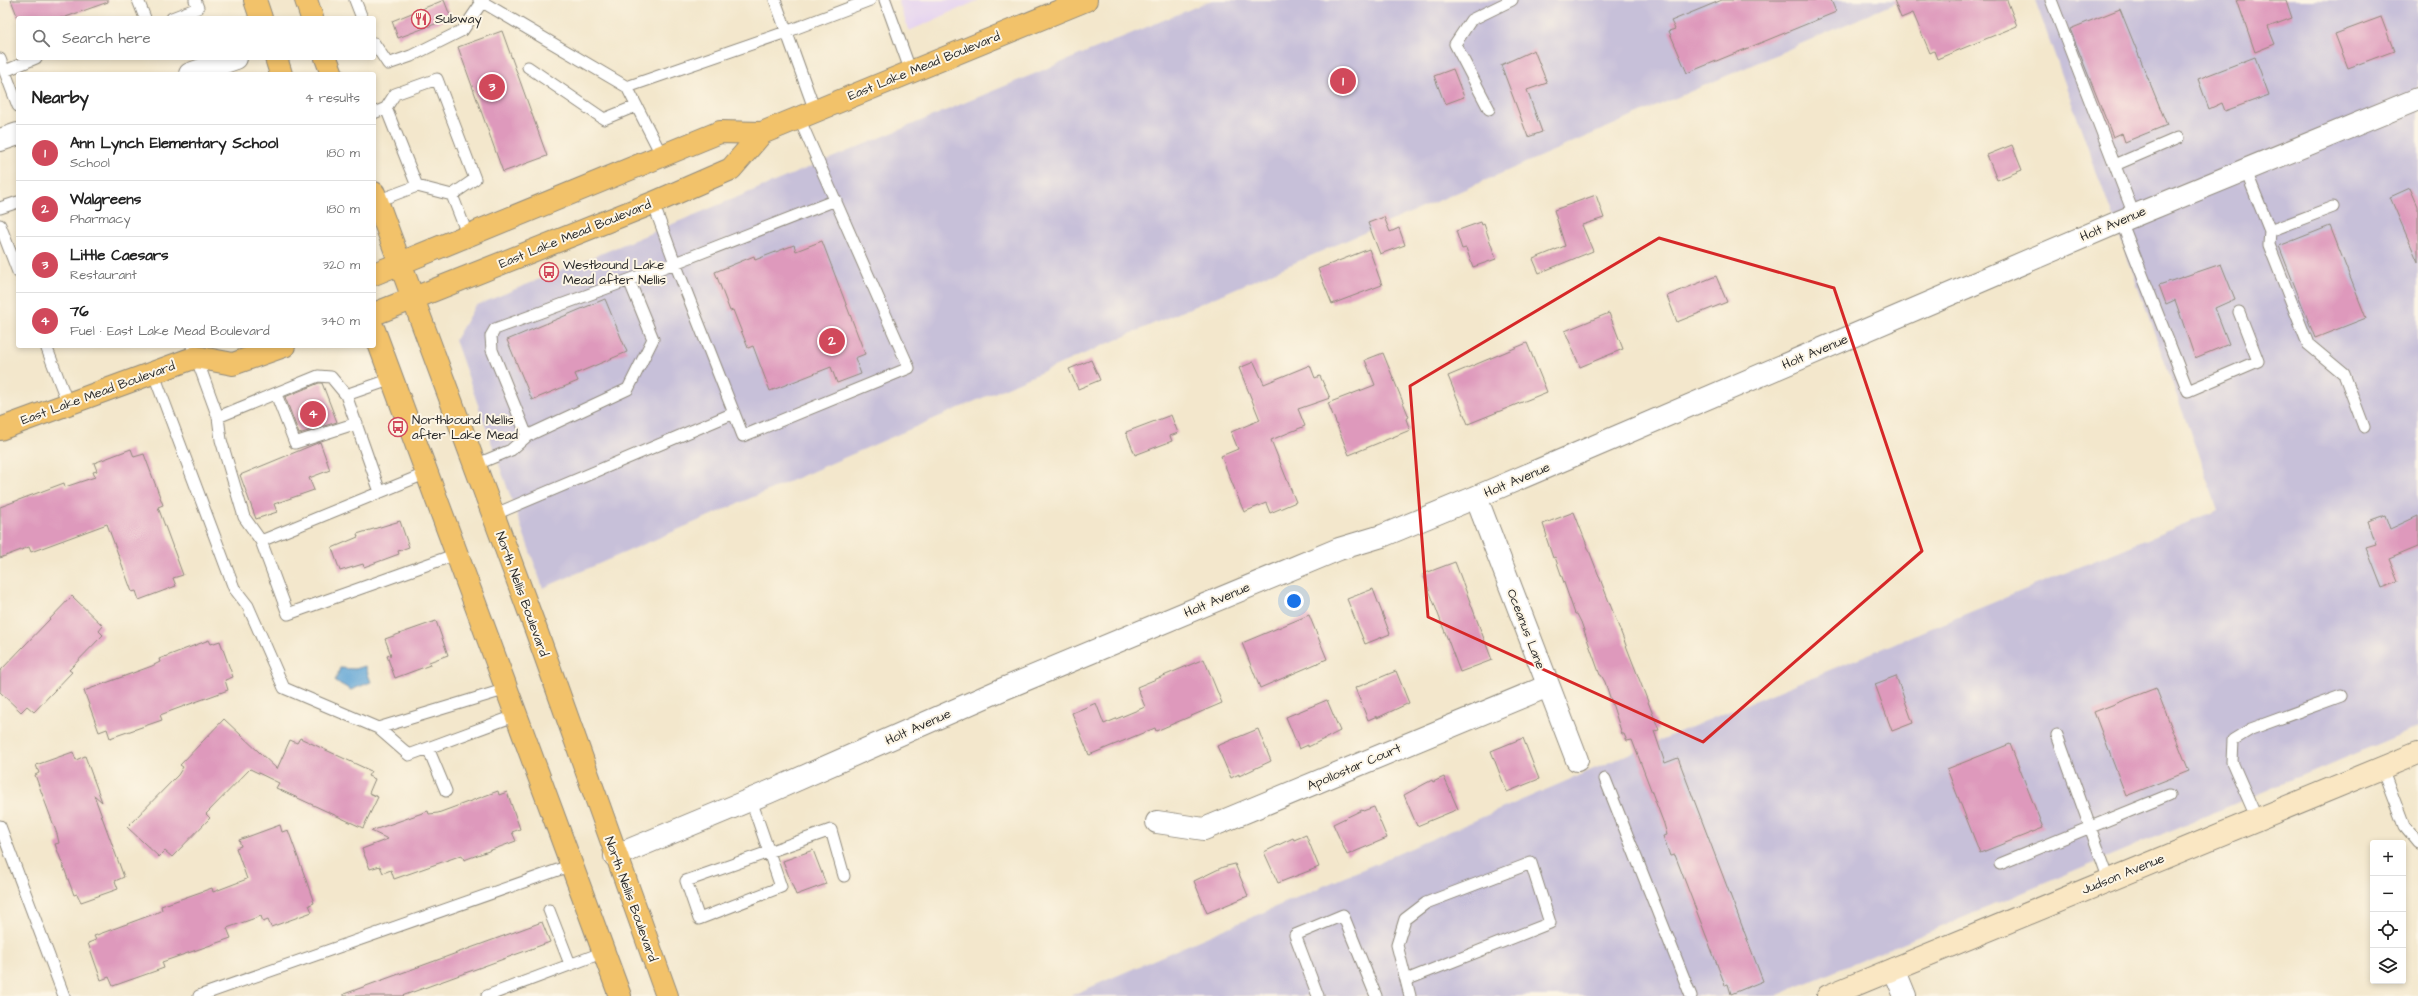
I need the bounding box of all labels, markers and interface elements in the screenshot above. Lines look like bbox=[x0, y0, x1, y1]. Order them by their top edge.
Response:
restaurant icon: Subway bbox=[410, 8, 432, 30]
place label: Subway bbox=[435, 10, 482, 29]
search box bbox=[16, 16, 376, 60]
icon: search bbox=[30, 27, 52, 49]
street label: East Lake Mead Boulevard bbox=[845, 27, 1003, 105]
text: Search here bbox=[62, 28, 151, 49]
pin: 1 bbox=[1330, 66, 1356, 96]
pin: 3 bbox=[479, 72, 505, 102]
text: Nearby bbox=[32, 86, 89, 110]
text: 4 results bbox=[305, 89, 360, 107]
text: Ann Lynch Elementary School bbox=[70, 133, 278, 154]
text: 1 bbox=[44, 144, 46, 162]
text: 180 m bbox=[326, 144, 360, 162]
text: School bbox=[70, 154, 110, 172]
text: Walgreens bbox=[70, 189, 141, 210]
street label: East Lake Mead Boulevard bbox=[496, 195, 654, 273]
text: 2 bbox=[41, 200, 49, 218]
text: 180 m bbox=[326, 200, 360, 218]
street label: Holt Avenue bbox=[2077, 202, 2149, 246]
text: Pharmacy bbox=[70, 210, 131, 228]
text: Little Caesars bbox=[70, 245, 169, 266]
text: 3 bbox=[42, 256, 48, 274]
text: 320 m bbox=[322, 256, 360, 274]
place label: Westbound Lake Mead after Nellis bbox=[563, 256, 667, 289]
bus stop icon: Westbound Lake Mead after Nellis bbox=[538, 261, 560, 283]
text: Restaurant bbox=[70, 266, 137, 284]
text: 76 bbox=[70, 301, 89, 322]
text: 4 bbox=[41, 312, 49, 330]
text: 340 m bbox=[321, 312, 360, 330]
text: Fuel · East Lake Mead Boulevard bbox=[70, 322, 270, 340]
pin: 2 bbox=[819, 326, 845, 356]
street label: Holt Avenue bbox=[1779, 330, 1851, 374]
street label: East Lake Mead Boulevard bbox=[18, 357, 178, 429]
pin: 4 bbox=[300, 399, 326, 429]
place label: Northbound Nellis after Lake Mead bbox=[412, 411, 518, 444]
bus stop icon: Northbound Nellis after Lake Mead bbox=[387, 416, 409, 438]
street label: Holt Avenue bbox=[1481, 458, 1553, 502]
street label: North Nellis Boulevard bbox=[491, 529, 553, 659]
street label: Holt Avenue bbox=[1181, 578, 1253, 622]
street label: Oceanus Lane bbox=[1502, 586, 1550, 672]
your location bbox=[1284, 591, 1304, 611]
street label: Holt Avenue bbox=[882, 705, 954, 749]
street label: Apollostar Court bbox=[1304, 739, 1404, 795]
street label: North Nellis Boulevard bbox=[600, 834, 662, 964]
map controls bbox=[2370, 840, 2406, 984]
button: + bbox=[2370, 840, 2406, 876]
street label: Judson Avenue bbox=[2079, 849, 2167, 899]
button: − bbox=[2370, 876, 2406, 912]
button: locate bbox=[2370, 912, 2406, 948]
button: layers bbox=[2370, 948, 2406, 984]

